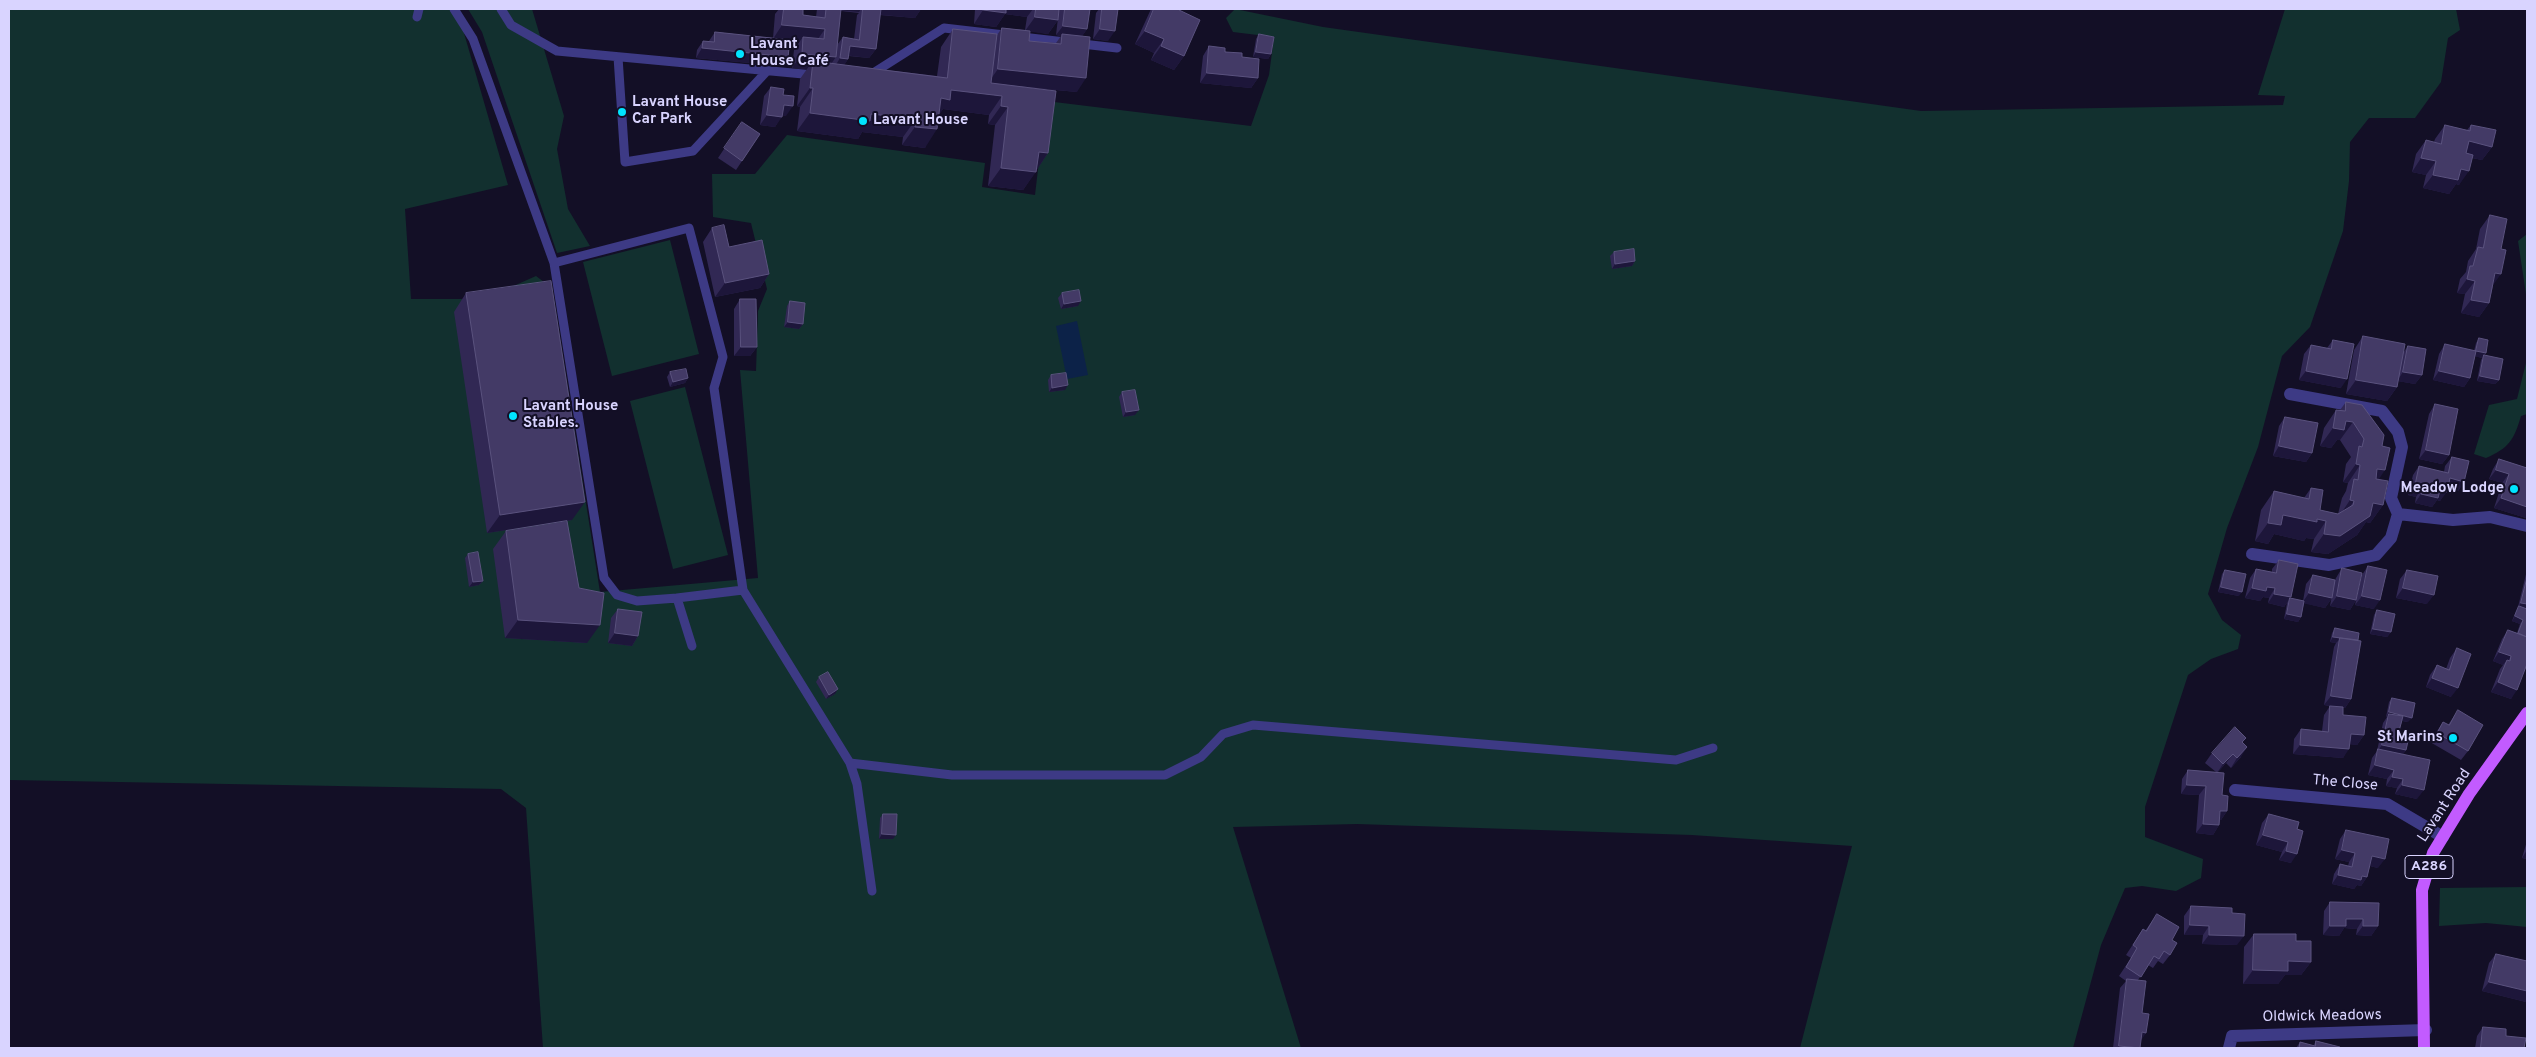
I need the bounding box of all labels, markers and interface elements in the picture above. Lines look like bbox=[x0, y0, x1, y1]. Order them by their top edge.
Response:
place label: Lavant House Café bbox=[750, 36, 829, 71]
marker: Lavant House Café bbox=[734, 48, 746, 60]
place label: Lavant House Car Park bbox=[632, 94, 727, 129]
marker: Lavant House Car Park bbox=[616, 106, 628, 118]
place label: Lavant House bbox=[873, 112, 968, 130]
marker: Lavant House bbox=[857, 115, 869, 127]
place label: Lavant House Stables. bbox=[523, 398, 618, 433]
marker: Lavant House Stables. bbox=[507, 410, 519, 422]
place label: Meadow Lodge bbox=[2401, 480, 2504, 498]
marker: Meadow Lodge bbox=[2508, 483, 2520, 495]
place label: St Marins bbox=[2377, 729, 2443, 747]
marker: St Marins bbox=[2447, 732, 2459, 744]
street label: Lavant Road bbox=[2415, 766, 2475, 846]
street label: The Close bbox=[2311, 772, 2379, 796]
road number: A286 bbox=[2405, 856, 2453, 879]
street label: Oldwick Meadows bbox=[2262, 1007, 2382, 1027]

